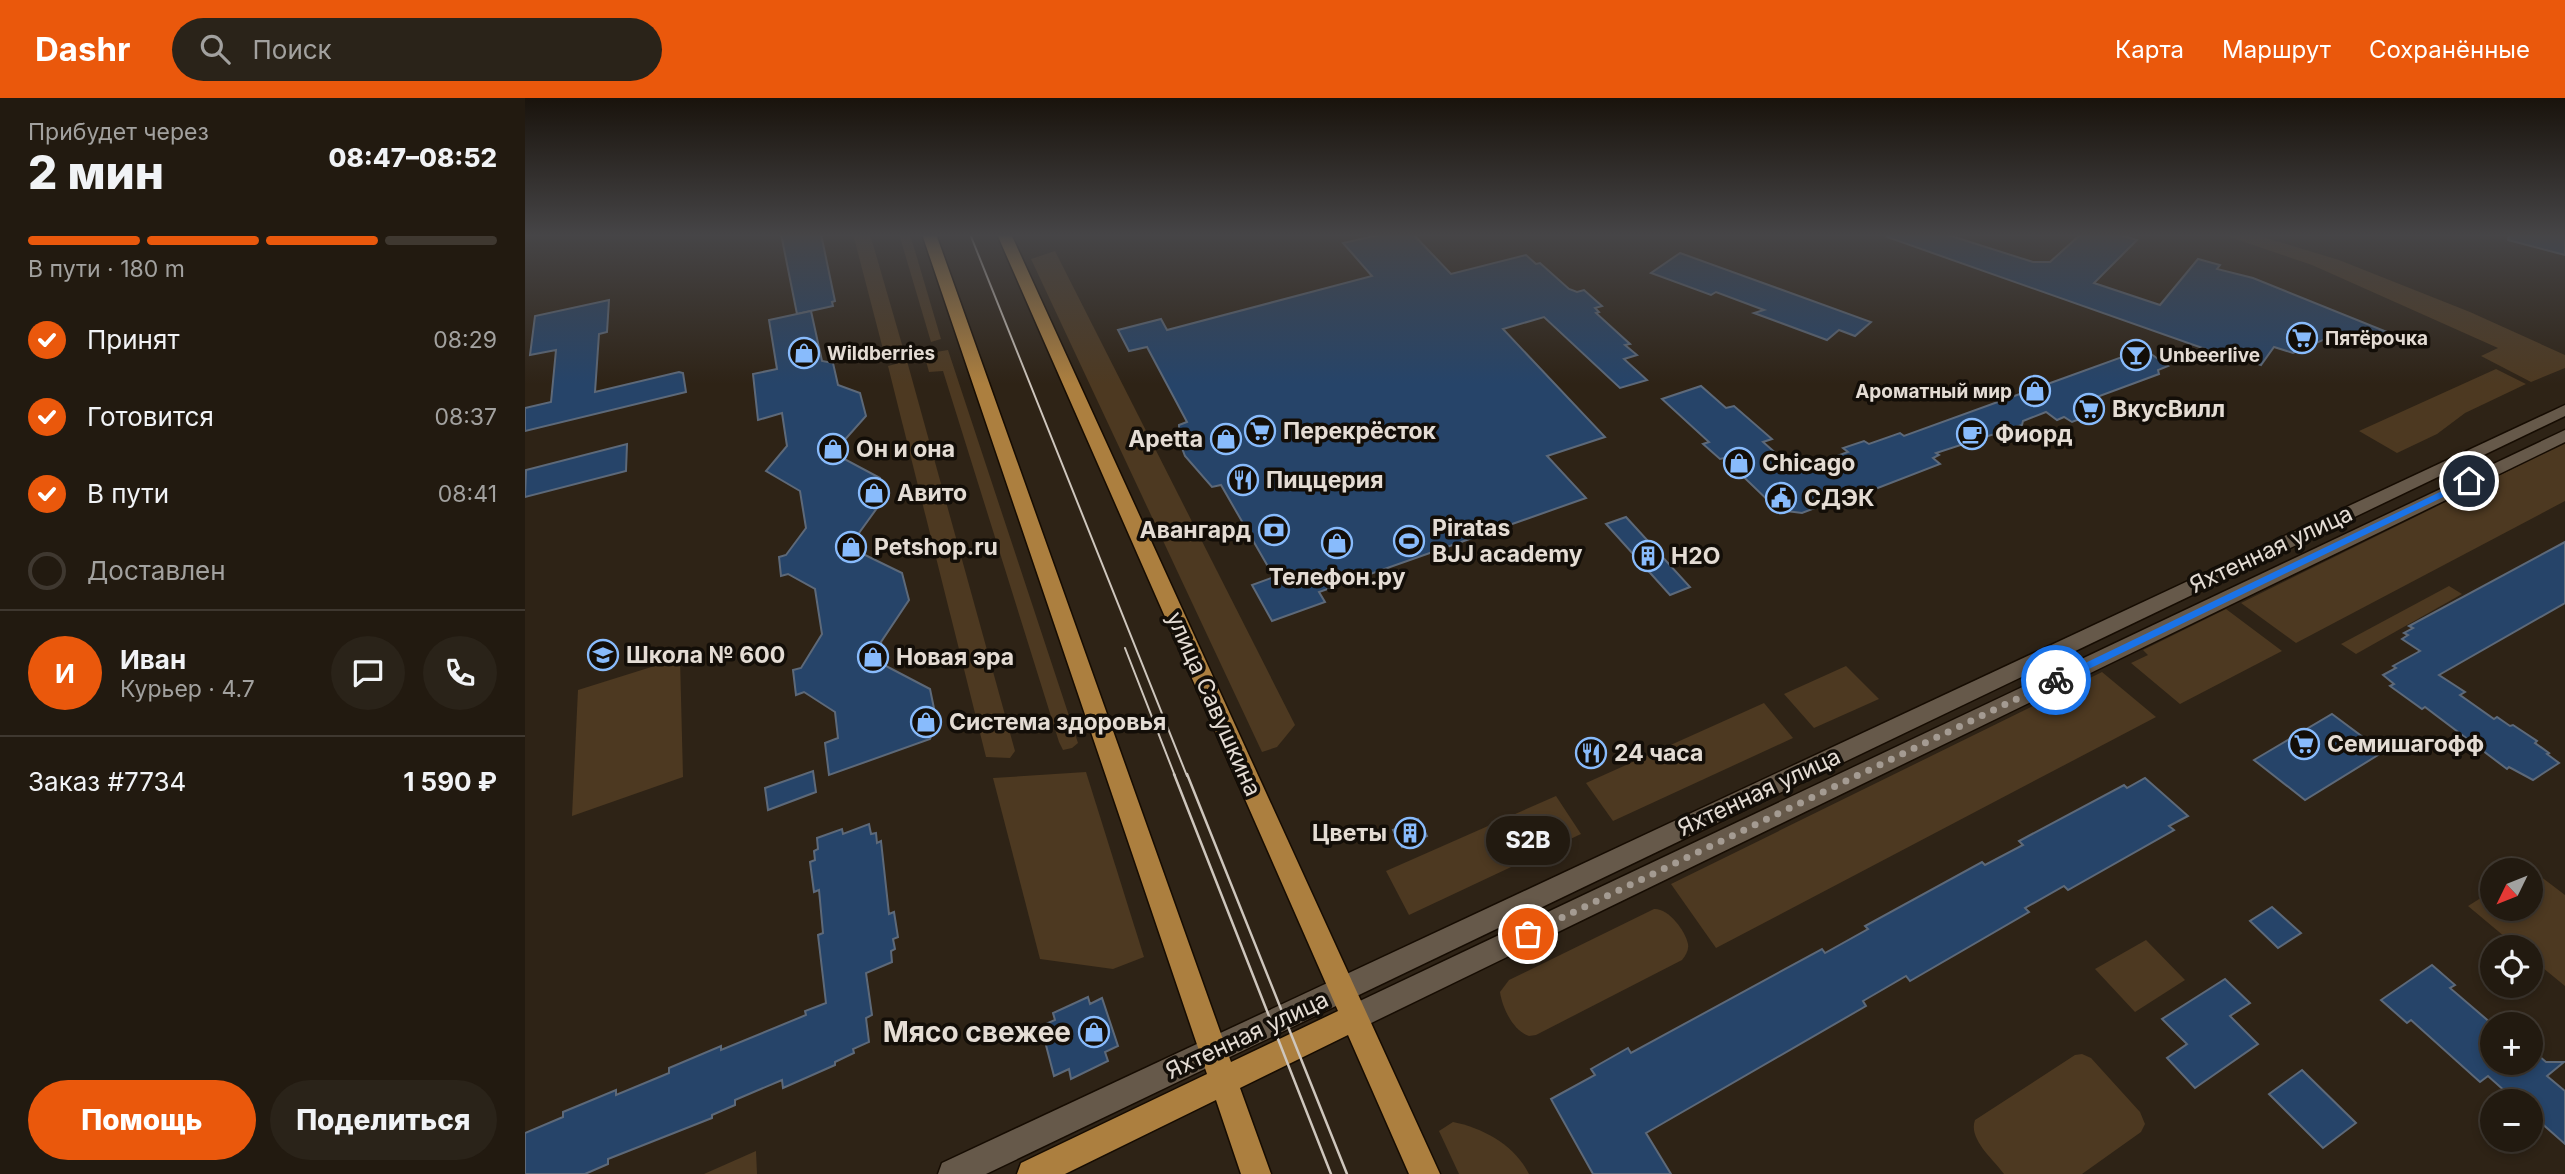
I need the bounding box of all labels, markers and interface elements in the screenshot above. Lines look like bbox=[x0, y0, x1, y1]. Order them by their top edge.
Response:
search box bbox=[172, 18, 662, 81]
text: Dashr bbox=[35, 29, 130, 69]
icon: search bbox=[196, 30, 234, 68]
text: Поиск bbox=[252, 34, 332, 65]
text: Карта bbox=[2115, 35, 2184, 64]
text: Маршрут bbox=[2222, 35, 2331, 64]
text: Сохранённые bbox=[2369, 35, 2530, 64]
text: Прибудет через bbox=[28, 118, 209, 146]
text: 08:47–08:52 bbox=[328, 142, 497, 173]
text: 2 мин bbox=[28, 144, 164, 200]
text: В пути · 180 m bbox=[28, 255, 185, 283]
icon: check bbox=[28, 321, 66, 359]
supermarket icon: Пятёрочка bbox=[2285, 321, 2319, 355]
text: Принят bbox=[87, 324, 180, 355]
text: 08:29 bbox=[433, 326, 497, 354]
place label: Пятёрочка bbox=[2325, 327, 2428, 350]
shop icon: Wildberries bbox=[787, 336, 821, 370]
bar icon: Unbeerlive bbox=[2119, 338, 2153, 372]
place label: Wildberries bbox=[827, 342, 935, 365]
place label: Unbeerlive bbox=[2159, 344, 2260, 367]
shop icon: Ароматный мир bbox=[2018, 374, 2052, 408]
place label: Ароматный мир bbox=[1855, 380, 2012, 403]
supermarket icon: ВкусВилл bbox=[2072, 392, 2106, 426]
place label: ВкусВилл bbox=[2112, 395, 2225, 423]
icon: check bbox=[28, 398, 66, 436]
text: Готовится bbox=[87, 401, 214, 432]
text: 08:37 bbox=[434, 403, 497, 431]
supermarket icon: Перекрёсток bbox=[1243, 414, 1277, 448]
place label: Перекрёсток bbox=[1283, 417, 1437, 445]
cafe icon: Фиорд bbox=[1955, 417, 1989, 451]
place label: Фиорд bbox=[1995, 420, 2073, 448]
shop icon: Apetta bbox=[1209, 422, 1243, 456]
place label: Apetta bbox=[1128, 425, 1203, 453]
shop icon: Он и она bbox=[816, 432, 850, 466]
place label: Он и она bbox=[856, 435, 955, 463]
shop icon: Chicago bbox=[1722, 446, 1756, 480]
place label: Chicago bbox=[1762, 449, 1855, 477]
pin bbox=[2439, 451, 2499, 511]
icon: home bbox=[2450, 462, 2488, 500]
restaurant icon: Пиццерия bbox=[1226, 463, 1260, 497]
place label: Пиццерия bbox=[1266, 466, 1383, 494]
icon: check bbox=[28, 475, 66, 513]
shop icon: Авито bbox=[857, 476, 891, 510]
text: В пути bbox=[87, 478, 169, 509]
place label: Авито bbox=[897, 479, 967, 507]
text: 08:41 bbox=[438, 480, 497, 508]
public building icon: СДЭК bbox=[1764, 481, 1798, 515]
place label: СДЭК bbox=[1804, 484, 1875, 512]
street label: Яхтенная улица bbox=[2185, 499, 2357, 599]
bank icon: Авангард bbox=[1257, 513, 1291, 547]
place label: Piratas BJJ academy bbox=[1432, 514, 1583, 568]
place label: Авангард bbox=[1140, 516, 1251, 544]
sports icon: Piratas BJJ academy bbox=[1392, 524, 1426, 558]
shop icon: Телефон.ру bbox=[1320, 526, 1354, 560]
shop icon: Petshop.ru bbox=[834, 530, 868, 564]
place label: Petshop.ru bbox=[874, 533, 998, 561]
building icon: H2O bbox=[1631, 539, 1665, 573]
place label: H2O bbox=[1671, 542, 1720, 570]
text: Доставлен bbox=[87, 555, 226, 586]
place label: Телефон.ру bbox=[1269, 563, 1406, 591]
street label: улица Савушкина bbox=[1161, 607, 1267, 801]
button: chat bbox=[331, 636, 405, 710]
button: phone bbox=[423, 636, 497, 710]
school or university icon: Школа № 600 bbox=[586, 638, 620, 672]
shop icon: Новая эра bbox=[856, 640, 890, 674]
place label: Школа № 600 bbox=[626, 641, 785, 669]
place label: Новая эра bbox=[896, 643, 1014, 671]
text: Иван bbox=[120, 644, 186, 675]
courier bbox=[2021, 645, 2091, 715]
text: И bbox=[55, 658, 75, 689]
icon: bike bbox=[2037, 661, 2075, 699]
text: Курьер · 4.7 bbox=[120, 675, 255, 703]
shop icon: Cистема здоровья bbox=[909, 705, 943, 739]
place label: Cистема здоровья bbox=[949, 708, 1166, 736]
supermarket icon: Семишагофф bbox=[2287, 727, 2321, 761]
place label: Семишагофф bbox=[2327, 730, 2484, 758]
restaurant icon: 24 часа bbox=[1574, 736, 1608, 770]
place label: 24 часа bbox=[1614, 739, 1703, 767]
street label: Яхтенная улица bbox=[1673, 742, 1845, 842]
text: Заказ #7734 bbox=[28, 766, 186, 797]
text: 1 590 ₽ bbox=[403, 766, 497, 797]
callout: S2B bbox=[1486, 815, 1570, 864]
building icon: Цветы bbox=[1393, 816, 1427, 850]
place label: Цветы bbox=[1312, 819, 1387, 847]
text: S2B bbox=[1505, 826, 1551, 854]
north arrow bbox=[2480, 858, 2543, 920]
map controls bbox=[2480, 858, 2543, 1152]
pin bbox=[1498, 904, 1558, 964]
icon: bag bbox=[1509, 915, 1547, 953]
button: locate bbox=[2480, 935, 2543, 998]
street label: Яхтенная улица bbox=[1161, 985, 1333, 1085]
button: + bbox=[2480, 1012, 2543, 1075]
place label: Мясо свежее bbox=[883, 1015, 1071, 1049]
shop icon: Мясо свежее bbox=[1077, 1015, 1111, 1049]
button: Помощь bbox=[28, 1080, 256, 1160]
button: Поделиться bbox=[270, 1080, 497, 1160]
button: − bbox=[2480, 1089, 2543, 1152]

